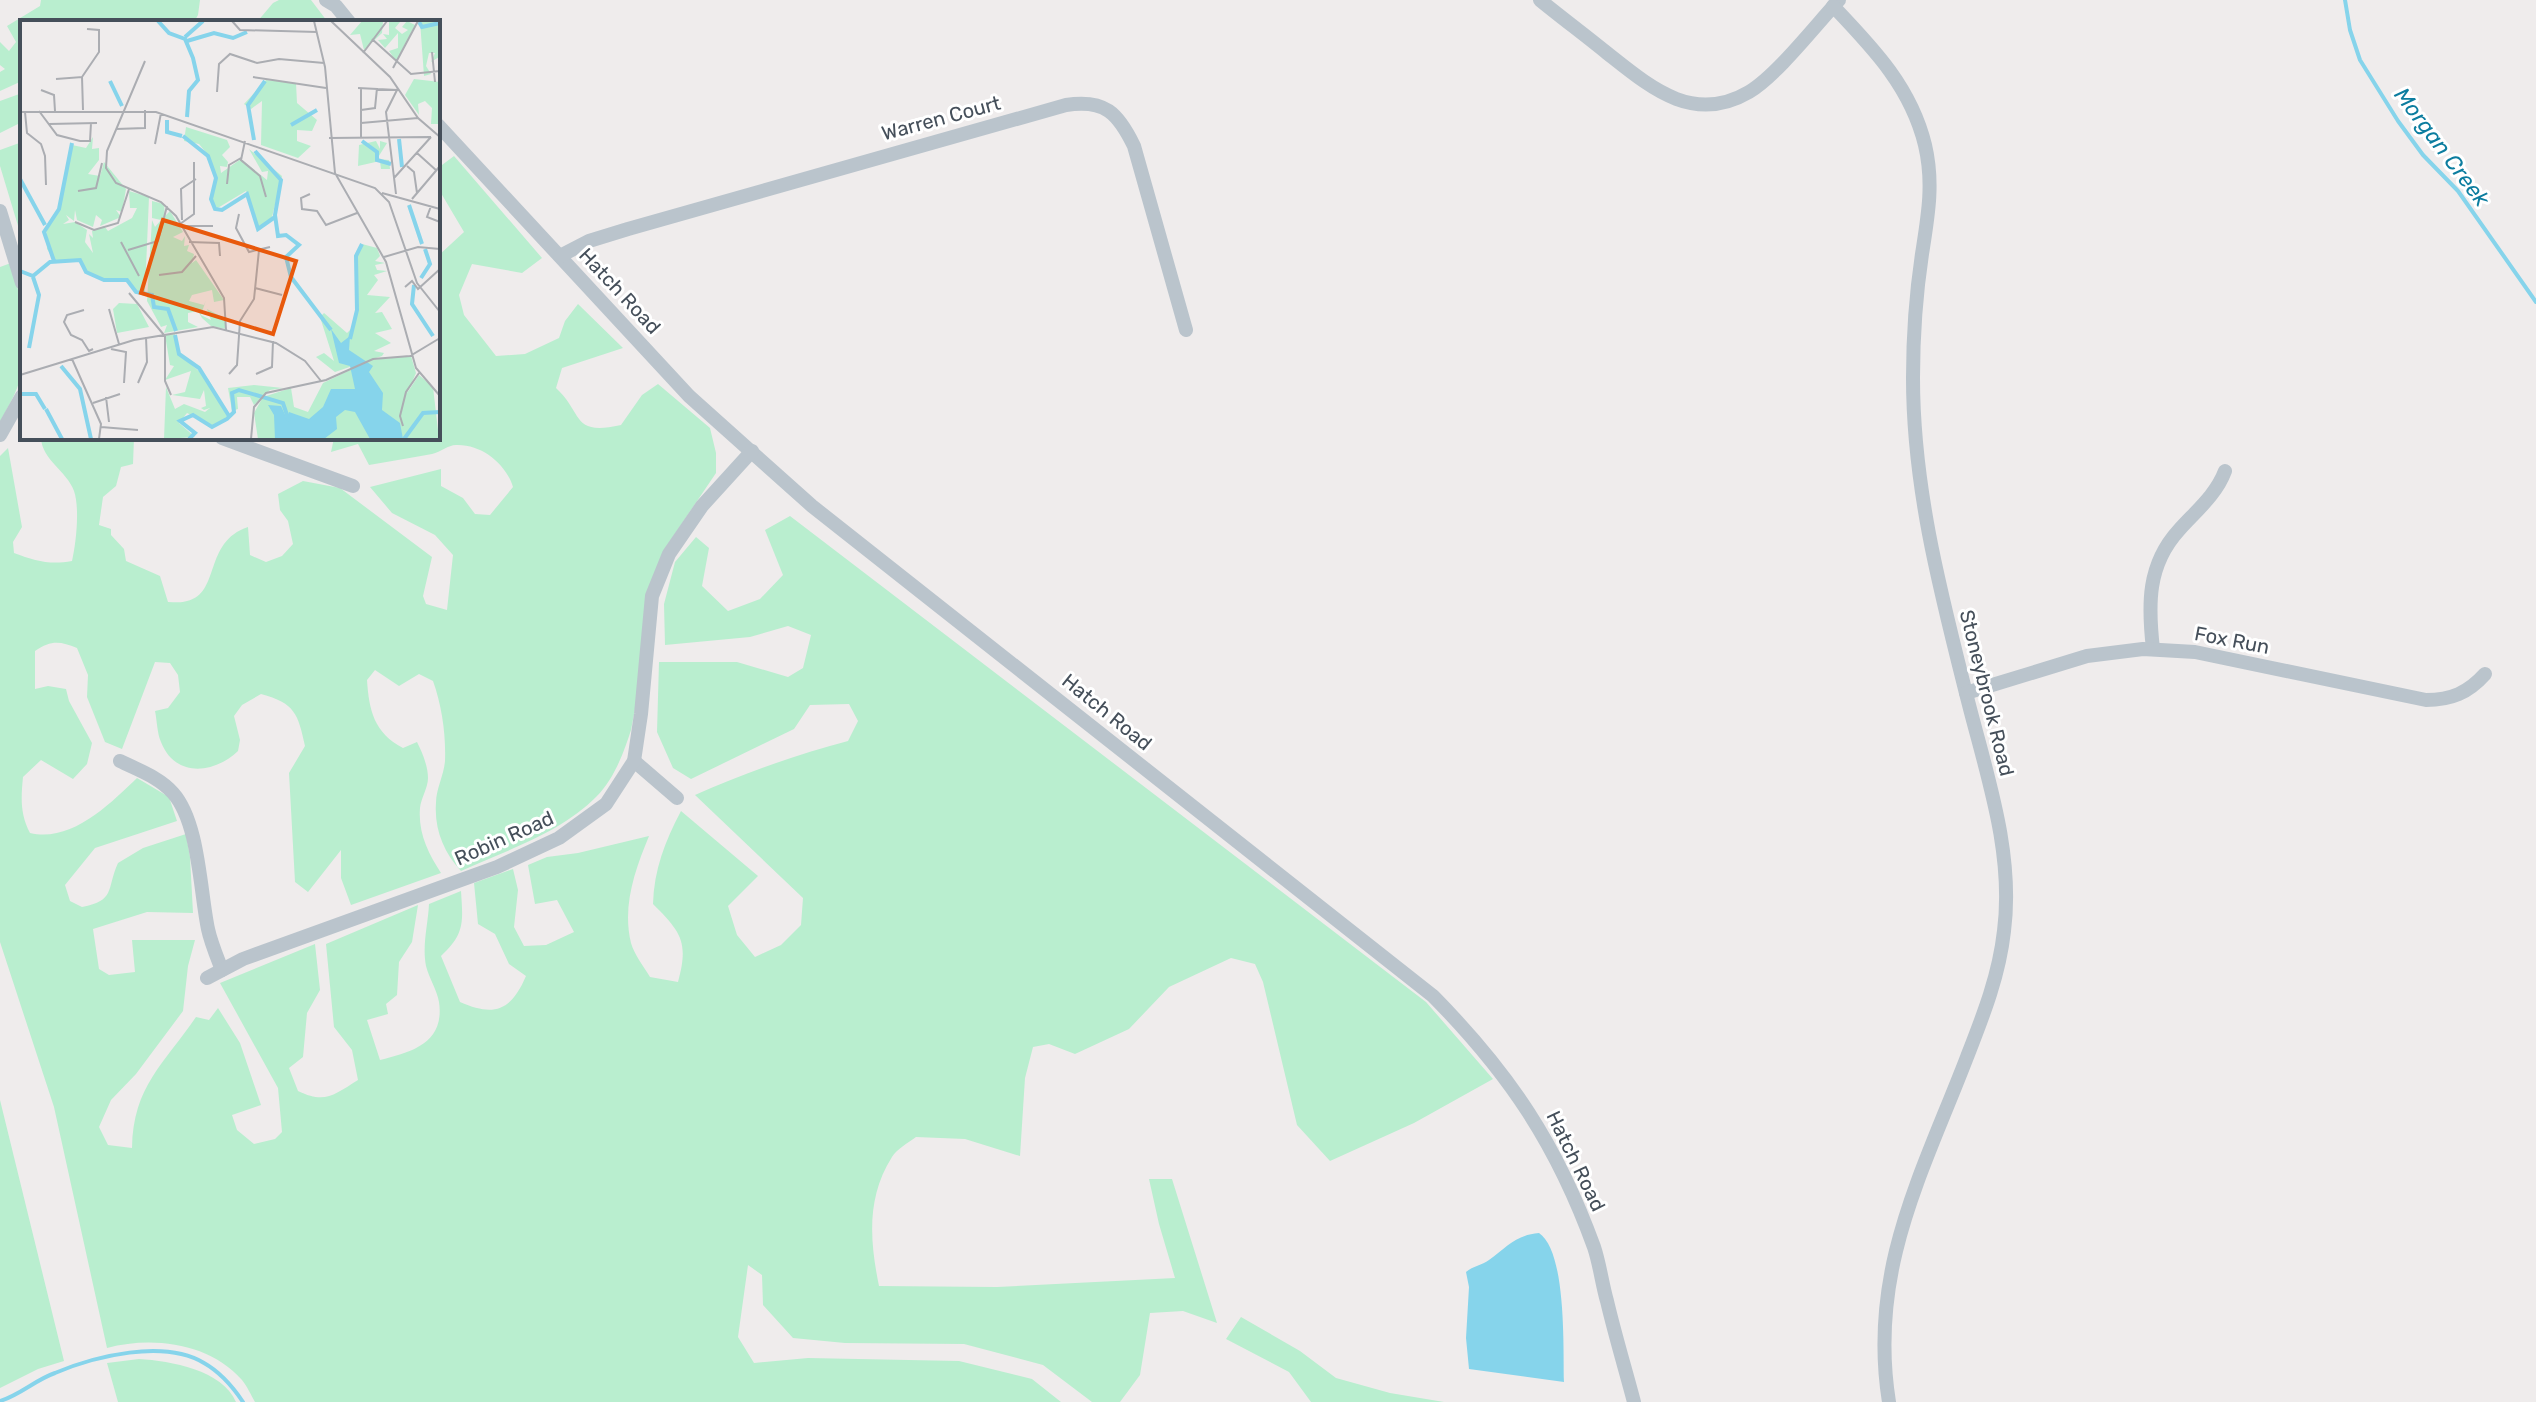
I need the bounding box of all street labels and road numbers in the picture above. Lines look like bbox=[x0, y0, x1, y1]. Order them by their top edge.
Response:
street label: Warren Court bbox=[879, 91, 1003, 145]
street label: Hatch Road bbox=[574, 243, 666, 339]
street label: Stoneybrook Road bbox=[1955, 607, 2019, 779]
street label: Fox Run bbox=[2193, 621, 2271, 659]
street label: Hatch Road bbox=[1057, 669, 1157, 755]
street label: Robin Road bbox=[451, 806, 557, 870]
street label: Hatch Road bbox=[1541, 1107, 1611, 1215]

